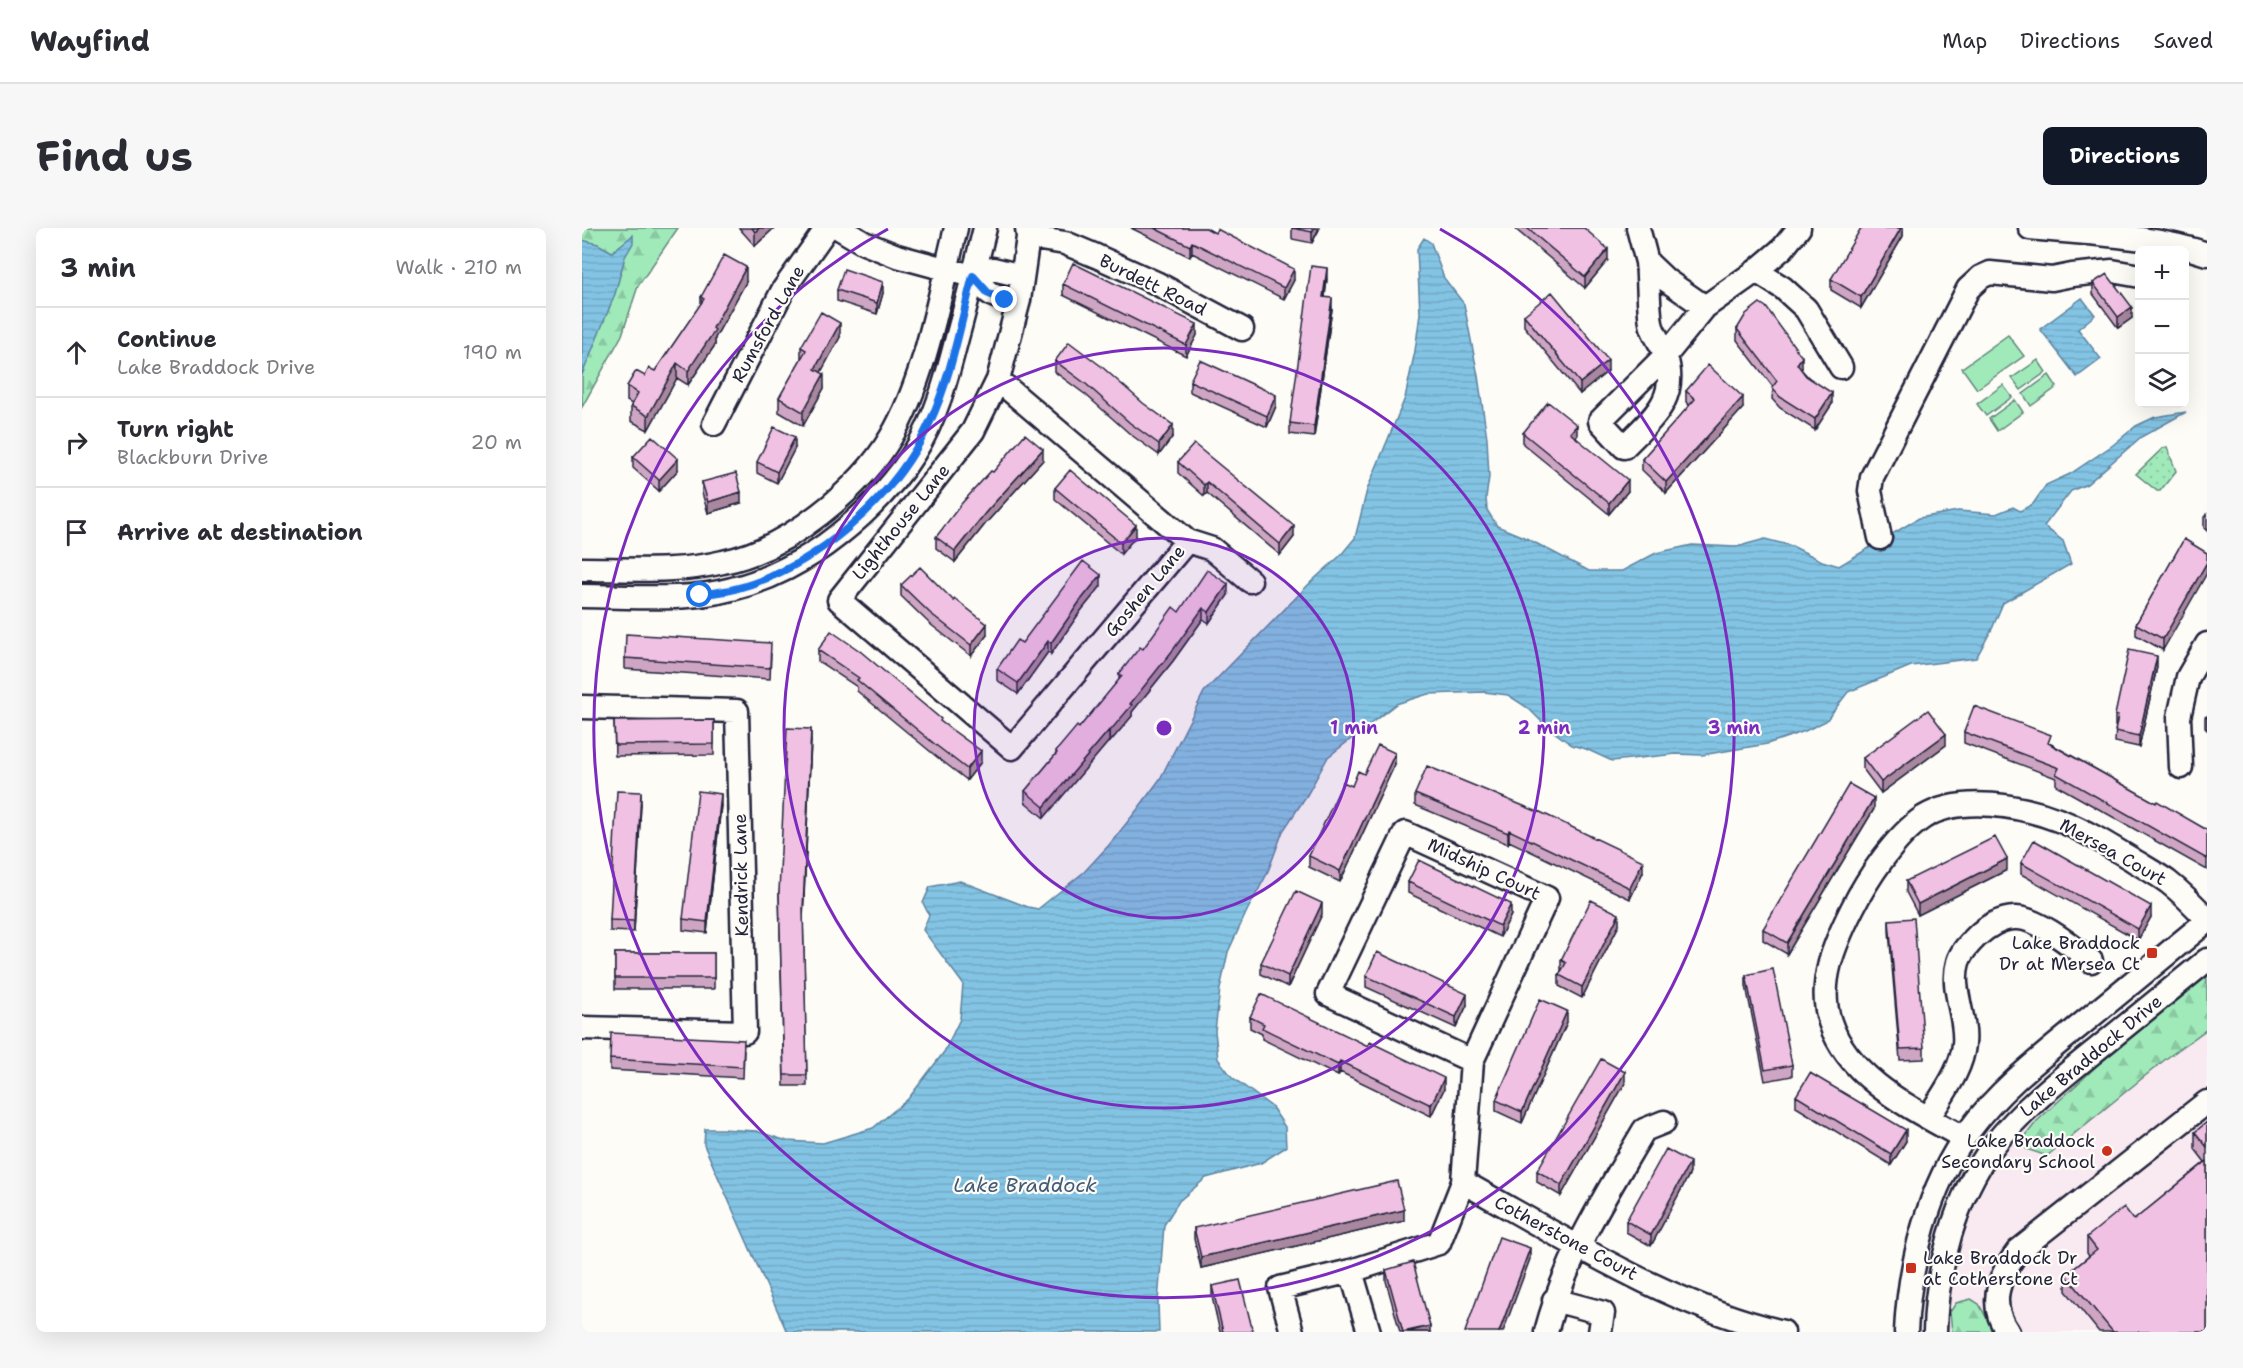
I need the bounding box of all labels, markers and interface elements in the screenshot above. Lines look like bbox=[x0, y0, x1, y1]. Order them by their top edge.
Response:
text: Wayfind bbox=[30, 22, 150, 60]
text: Map bbox=[1942, 27, 1987, 55]
text: Directions bbox=[2020, 27, 2120, 55]
text: Saved bbox=[2153, 27, 2213, 55]
button: Directions bbox=[2043, 127, 2207, 185]
text: Find us bbox=[36, 128, 193, 184]
map controls bbox=[2135, 246, 2189, 408]
button: + bbox=[2135, 246, 2189, 300]
street label: Burdett Road bbox=[1095, 249, 1211, 321]
text: 3 min bbox=[60, 250, 136, 285]
text: Walk · 210 m bbox=[396, 254, 522, 280]
street label: Rumsford Lane bbox=[726, 261, 810, 387]
route end bbox=[991, 286, 1017, 312]
button: − bbox=[2135, 300, 2189, 354]
text: Continue bbox=[117, 325, 217, 354]
icon: ahead bbox=[60, 336, 93, 369]
text: 190 m bbox=[463, 339, 522, 365]
text: Lake Braddock Drive bbox=[117, 354, 315, 380]
button: layers bbox=[2135, 354, 2189, 408]
text: Turn right bbox=[117, 415, 234, 444]
icon: right bbox=[60, 426, 93, 459]
text: 20 m bbox=[471, 429, 522, 455]
text: Blackburn Drive bbox=[117, 444, 269, 470]
street label: Lighthouse Lane bbox=[847, 459, 955, 585]
icon: arrive bbox=[60, 516, 93, 549]
text: Arrive at destination bbox=[117, 518, 363, 547]
street label: Goshen Lane bbox=[1099, 540, 1191, 642]
route start bbox=[686, 581, 712, 607]
text: 1 min bbox=[1330, 716, 1378, 740]
text: 2 min bbox=[1518, 716, 1570, 740]
text: 3 min bbox=[1708, 716, 1760, 740]
centre of rings bbox=[1154, 718, 1174, 738]
street label: Kendrick Lane bbox=[728, 813, 754, 937]
street label: Mersea Court bbox=[2055, 813, 2171, 891]
street label: Midship Court bbox=[1424, 832, 1544, 906]
place label: Lake Braddock Dr at Mersea Ct bbox=[1999, 931, 2140, 976]
marker: Lake Braddock Dr at Mersea Ct bbox=[2145, 946, 2159, 960]
street label: Lake Braddock Drive bbox=[2015, 989, 2167, 1123]
place label: Lake Braddock Secondary School bbox=[1941, 1129, 2096, 1174]
marker: Lake Braddock Secondary School bbox=[2100, 1144, 2114, 1158]
water label: Lake Braddock bbox=[953, 1172, 1097, 1198]
street label: Cotherstone Court bbox=[1490, 1190, 1642, 1286]
place label: Lake Braddock Dr at Cotherstone Ct bbox=[1923, 1246, 2078, 1291]
marker: Lake Braddock Dr at Cotherstone Ct bbox=[1904, 1261, 1918, 1275]

